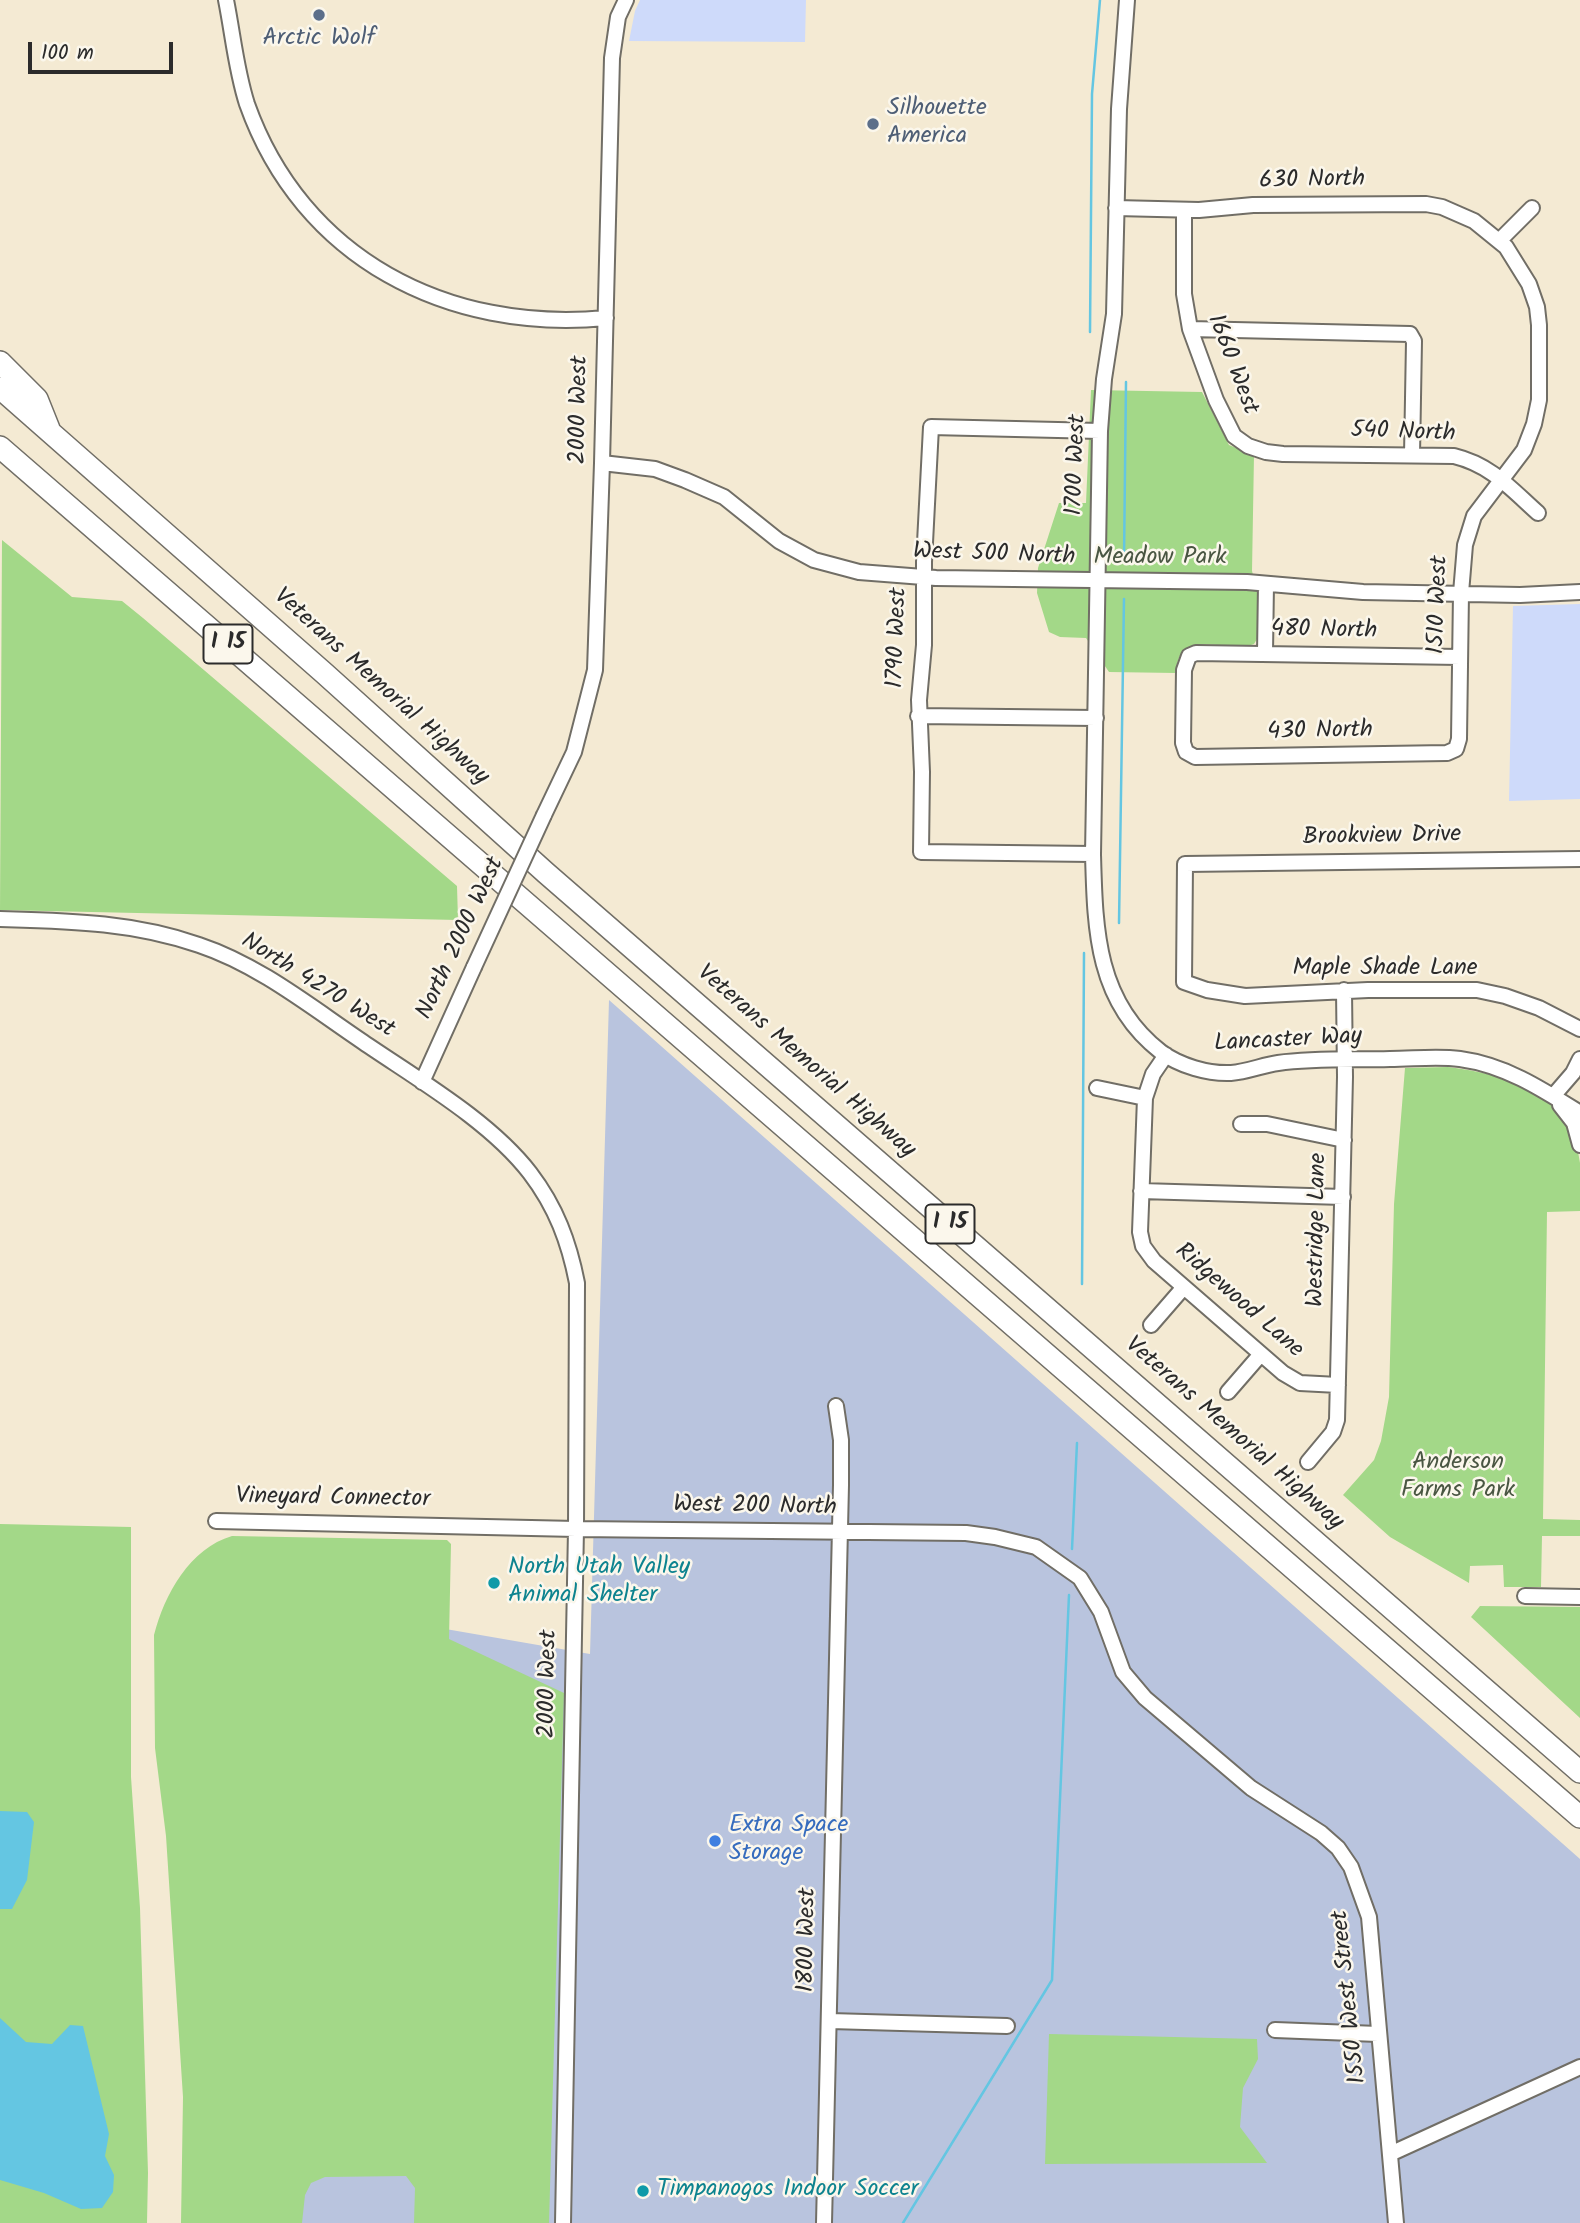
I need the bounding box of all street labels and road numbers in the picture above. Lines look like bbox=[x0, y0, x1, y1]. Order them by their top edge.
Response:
street label: 630 North bbox=[1259, 167, 1365, 197]
street label: 1660 West bbox=[1199, 311, 1263, 419]
street label: 2000 West bbox=[566, 355, 596, 465]
street label: 1700 West bbox=[1062, 414, 1094, 516]
street label: 540 North bbox=[1350, 418, 1456, 450]
street label: West 500 North bbox=[912, 539, 1076, 573]
street label: 1510 West bbox=[1424, 555, 1456, 655]
street label: Veterans Memorial Highway bbox=[266, 584, 494, 792]
street label: 1790 West bbox=[883, 587, 915, 689]
street label: 480 North bbox=[1271, 617, 1377, 647]
road number: I 15 bbox=[204, 624, 252, 664]
street label: 430 North bbox=[1267, 718, 1373, 748]
street label: Brookview Drive bbox=[1302, 822, 1462, 854]
street label: North 2000 West bbox=[412, 853, 512, 1025]
street label: North 4270 West bbox=[235, 928, 399, 1046]
street label: Maple Shade Lane bbox=[1292, 956, 1478, 984]
street label: Veterans Memorial Highway bbox=[690, 960, 920, 1166]
street label: Lancaster Way bbox=[1213, 1024, 1363, 1060]
street label: Westridge Lane bbox=[1303, 1153, 1335, 1307]
road number: I 15 bbox=[926, 1204, 974, 1244]
street label: Ridgewood Lane bbox=[1168, 1238, 1308, 1366]
street label: Veterans Memorial Highway bbox=[1118, 1332, 1348, 1538]
street label: Vineyard Connector bbox=[235, 1484, 431, 1516]
street label: West 200 North bbox=[673, 1492, 837, 1524]
street label: 2000 West bbox=[535, 1629, 565, 1739]
street label: 1800 West bbox=[794, 1887, 824, 1993]
street label: 1550 West Street bbox=[1328, 1909, 1374, 2085]

